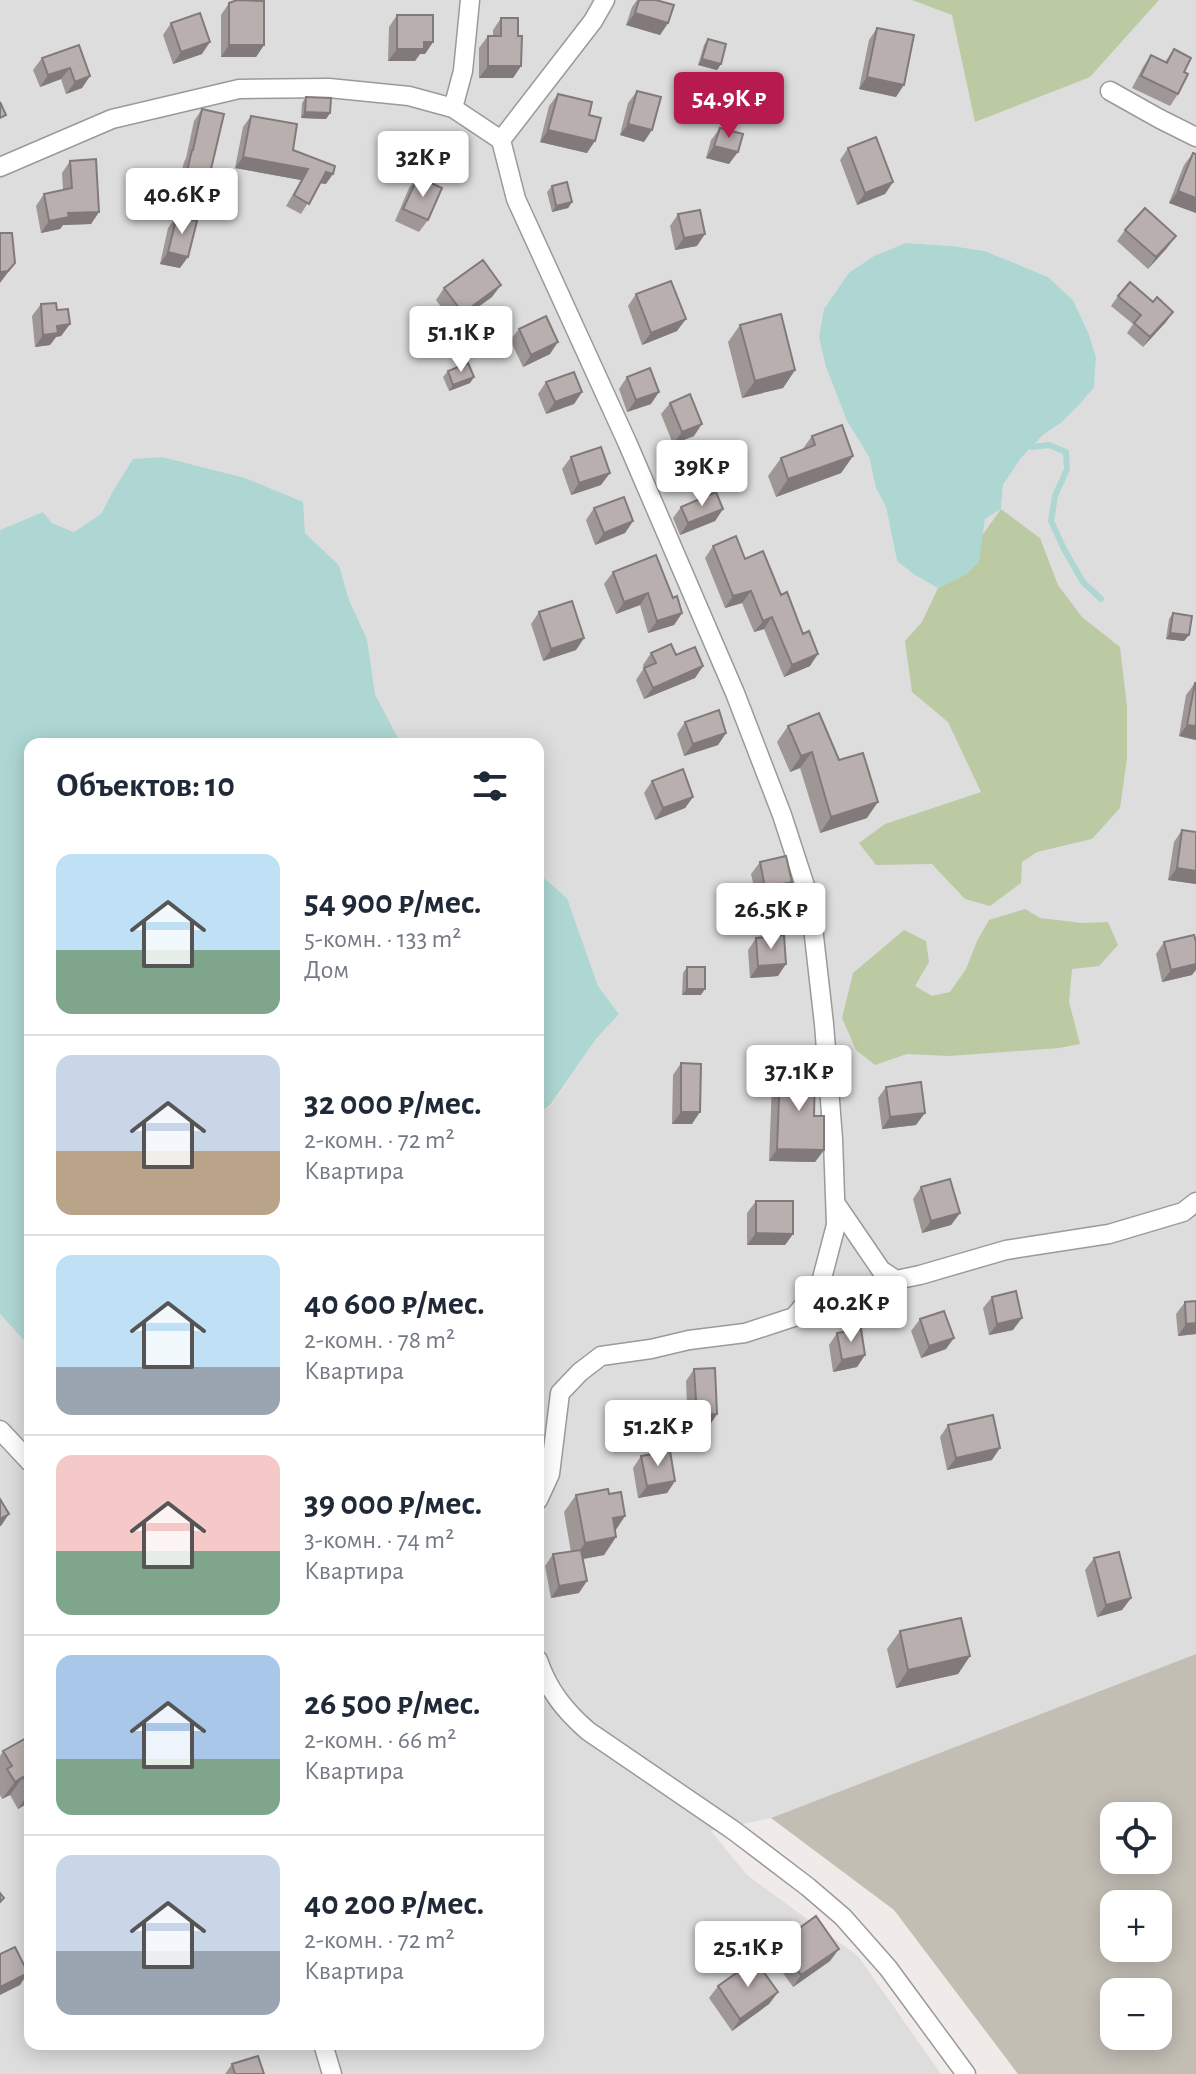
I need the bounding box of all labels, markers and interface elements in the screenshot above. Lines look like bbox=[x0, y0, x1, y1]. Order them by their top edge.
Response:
pin: 54.9K ₽ bbox=[655, 72, 803, 140]
text: 54.9K ₽ bbox=[692, 85, 766, 111]
pin: 32K ₽ bbox=[367, 131, 479, 199]
text: 32K ₽ bbox=[396, 144, 450, 170]
pin: 40.6K ₽ bbox=[108, 168, 256, 236]
text: 40.6K ₽ bbox=[144, 181, 220, 207]
pin: 51.1K ₽ bbox=[387, 306, 535, 374]
text: 51.1K ₽ bbox=[427, 319, 495, 345]
pin: 39K ₽ bbox=[646, 440, 758, 508]
text: 39K ₽ bbox=[674, 453, 730, 479]
icon: filters bbox=[468, 764, 512, 808]
text: Объектов: 10 bbox=[56, 769, 235, 803]
pin: 26.5K ₽ bbox=[697, 883, 845, 951]
icon: home bbox=[120, 886, 216, 982]
text: 54 900 ₽/мес. bbox=[304, 886, 482, 920]
text: 26.5K ₽ bbox=[734, 896, 808, 922]
text: 5-комн. · 133 m² bbox=[304, 926, 461, 952]
text: Дом bbox=[304, 957, 349, 983]
pin: 37.1K ₽ bbox=[725, 1045, 873, 1113]
text: 37.1K ₽ bbox=[764, 1058, 834, 1084]
icon: home bbox=[120, 1087, 216, 1183]
text: 32 000 ₽/мес. bbox=[304, 1087, 482, 1121]
text: 2-комн. · 72 m² bbox=[304, 1127, 455, 1153]
text: Квартира bbox=[304, 1158, 404, 1184]
pin: 40.2K ₽ bbox=[777, 1276, 925, 1344]
icon: home bbox=[120, 1287, 216, 1383]
text: 40 600 ₽/мес. bbox=[304, 1287, 485, 1321]
text: 40.2K ₽ bbox=[813, 1289, 889, 1315]
text: 2-комн. · 78 m² bbox=[304, 1327, 455, 1353]
text: Квартира bbox=[304, 1358, 404, 1384]
pin: 51.2K ₽ bbox=[584, 1400, 732, 1468]
text: 51.2K ₽ bbox=[623, 1413, 693, 1439]
icon: home bbox=[120, 1487, 216, 1583]
text: 39 000 ₽/мес. bbox=[304, 1487, 482, 1521]
text: 3-комн. · 74 m² bbox=[304, 1527, 454, 1553]
text: Квартира bbox=[304, 1558, 404, 1584]
icon: home bbox=[120, 1687, 216, 1783]
text: 26 500 ₽/мес. bbox=[304, 1687, 481, 1721]
text: 2-комн. · 66 m² bbox=[304, 1727, 456, 1753]
text: Квартира bbox=[304, 1758, 404, 1784]
map controls bbox=[1100, 1802, 1172, 2050]
button: locate bbox=[1100, 1802, 1172, 1874]
icon: home bbox=[120, 1887, 216, 1983]
text: 40 200 ₽/мес. bbox=[304, 1887, 484, 1921]
button: + bbox=[1100, 1890, 1172, 1962]
pin: 25.1K ₽ bbox=[674, 1921, 822, 1989]
text: 2-комн. · 72 m² bbox=[304, 1927, 455, 1953]
text: 25.1K ₽ bbox=[713, 1934, 783, 1960]
text: Квартира bbox=[304, 1958, 404, 1984]
button: − bbox=[1100, 1978, 1172, 2050]

